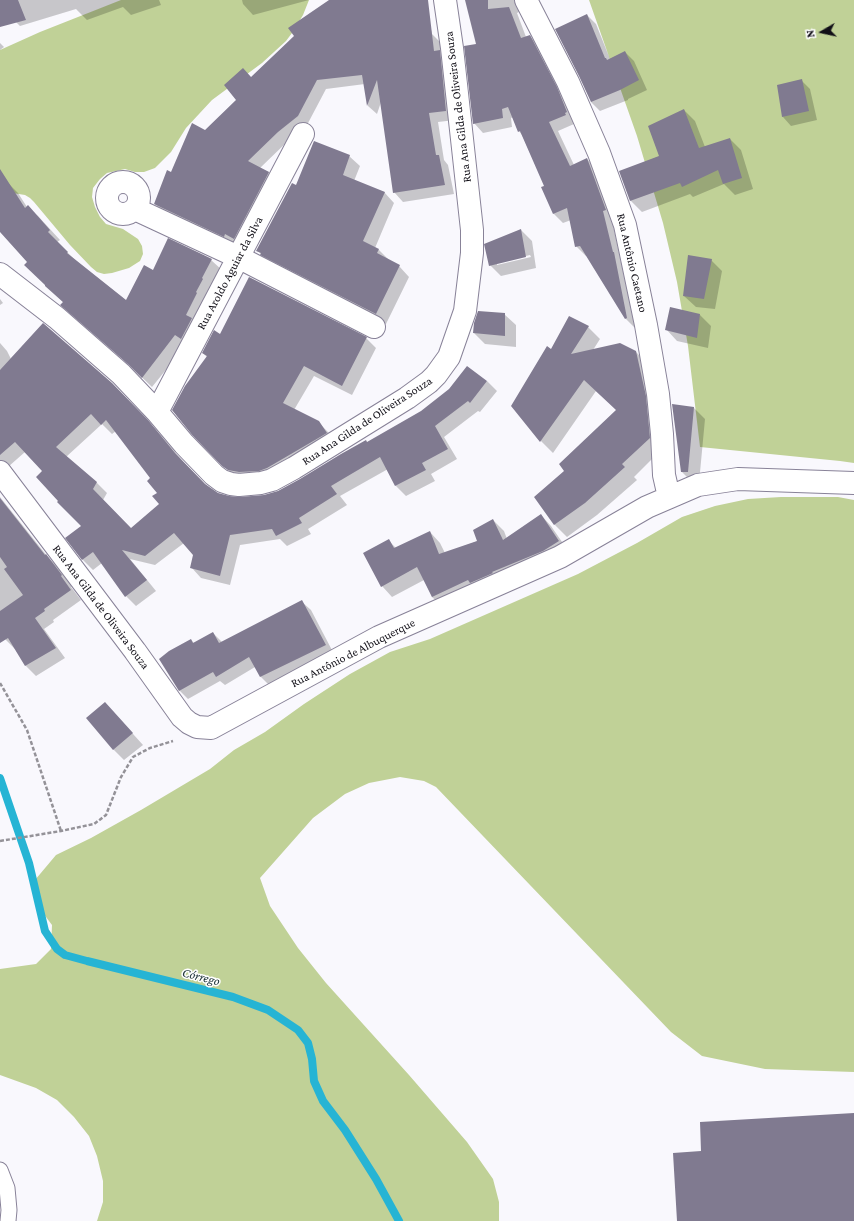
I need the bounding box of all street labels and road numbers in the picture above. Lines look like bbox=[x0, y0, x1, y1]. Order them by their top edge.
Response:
street label: Rua Ana Gilda de Oliveira Souza bbox=[442, 31, 474, 183]
street label: Rua Antônio Caetano bbox=[614, 212, 650, 314]
street label: Rua Aroldo Aguiar da Silva bbox=[194, 214, 266, 332]
street label: Rua Ana Gilda de Oliveira Souza bbox=[299, 374, 435, 468]
street label: Rua Ana Gilda de Oliveira Souza bbox=[49, 542, 153, 672]
street label: Rua Antônio de Albuquerque bbox=[288, 615, 418, 691]

